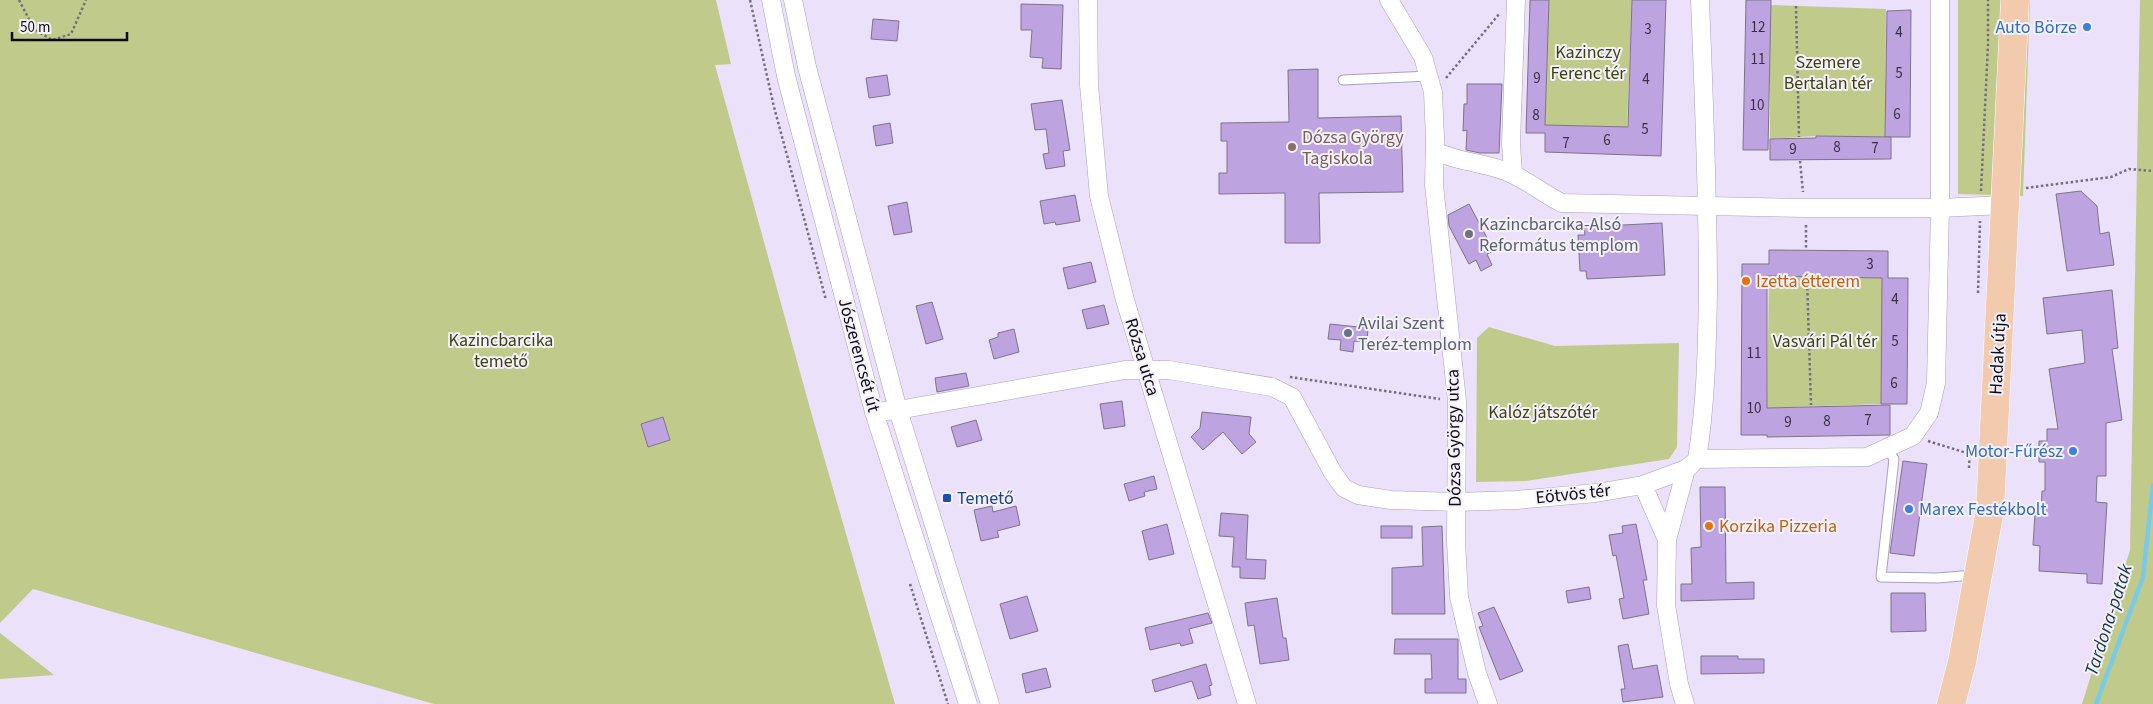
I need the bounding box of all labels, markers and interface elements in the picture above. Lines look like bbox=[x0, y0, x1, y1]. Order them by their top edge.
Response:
scale bar bbox=[12, 10, 128, 42]
place label: Auto Börze bbox=[1995, 15, 2077, 40]
text: 50 m bbox=[20, 17, 50, 38]
house number: 12 bbox=[1751, 17, 1765, 38]
house number: 3 bbox=[1644, 19, 1652, 40]
marker: Auto Börze bbox=[2081, 21, 2093, 33]
house number: 4 bbox=[1895, 22, 1903, 43]
park label: Kazinczy Ferenc tér bbox=[1550, 40, 1626, 86]
house number: 11 bbox=[1751, 49, 1765, 70]
park label: Szemere Bertalan tér bbox=[1784, 50, 1873, 96]
house number: 5 bbox=[1895, 63, 1903, 84]
house number: 9 bbox=[1533, 68, 1541, 89]
house number: 4 bbox=[1642, 69, 1650, 90]
house number: 10 bbox=[1750, 95, 1764, 116]
house number: 6 bbox=[1893, 104, 1901, 125]
house number: 8 bbox=[1532, 105, 1540, 126]
house number: 5 bbox=[1641, 119, 1649, 140]
place label: Dózsa György Tagiskola bbox=[1302, 125, 1404, 171]
house number: 6 bbox=[1603, 130, 1611, 151]
house number: 7 bbox=[1562, 133, 1570, 154]
house number: 8 bbox=[1833, 137, 1841, 158]
house number: 7 bbox=[1871, 138, 1879, 159]
house number: 9 bbox=[1789, 139, 1797, 160]
marker: Dózsa György Tagiskola bbox=[1286, 141, 1298, 153]
place label: Kazincbarcika-Alsó Református templom bbox=[1479, 212, 1639, 258]
marker: Kazincbarcika-Alsó Református templom bbox=[1463, 228, 1475, 240]
house number: 3 bbox=[1866, 254, 1874, 275]
place label: Izetta étterem bbox=[1756, 269, 1860, 294]
marker: Izetta étterem bbox=[1740, 275, 1752, 287]
house number: 4 bbox=[1891, 289, 1899, 310]
street label: Jószerencsét út bbox=[832, 295, 886, 415]
place label: Avilai Szent Teréz-templom bbox=[1358, 311, 1472, 357]
street label: Hadak útja bbox=[1983, 313, 2013, 395]
street label: Rózsa utca bbox=[1118, 315, 1166, 399]
marker: Avilai Szent Teréz-templom bbox=[1342, 327, 1354, 339]
park label: Kazincbarcika temető bbox=[449, 328, 553, 374]
park label: Vasvári Pál tér bbox=[1773, 329, 1878, 354]
house number: 5 bbox=[1891, 331, 1899, 352]
house number: 11 bbox=[1747, 343, 1761, 364]
street label: Dózsa György utca bbox=[1440, 369, 1468, 507]
house number: 6 bbox=[1890, 373, 1898, 394]
house number: 10 bbox=[1747, 398, 1761, 419]
park label: Kalóz játszótér bbox=[1488, 400, 1599, 425]
house number: 7 bbox=[1864, 410, 1872, 431]
house number: 8 bbox=[1823, 411, 1831, 432]
house number: 9 bbox=[1784, 412, 1792, 433]
place label: Motor-Fűrész bbox=[1965, 439, 2063, 464]
marker: Motor-Fűrész bbox=[2067, 445, 2079, 457]
street label: Eötvös tér bbox=[1534, 478, 1612, 510]
place label: Temető bbox=[957, 486, 1014, 511]
marker: Temető bbox=[941, 492, 953, 504]
place label: Marex Festékbolt bbox=[1919, 497, 2046, 522]
marker: Marex Festékbolt bbox=[1903, 503, 1915, 515]
place label: Korzika Pizzeria bbox=[1719, 514, 1837, 539]
marker: Korzika Pizzeria bbox=[1703, 520, 1715, 532]
water label: Tardona-patak bbox=[2078, 560, 2140, 679]

